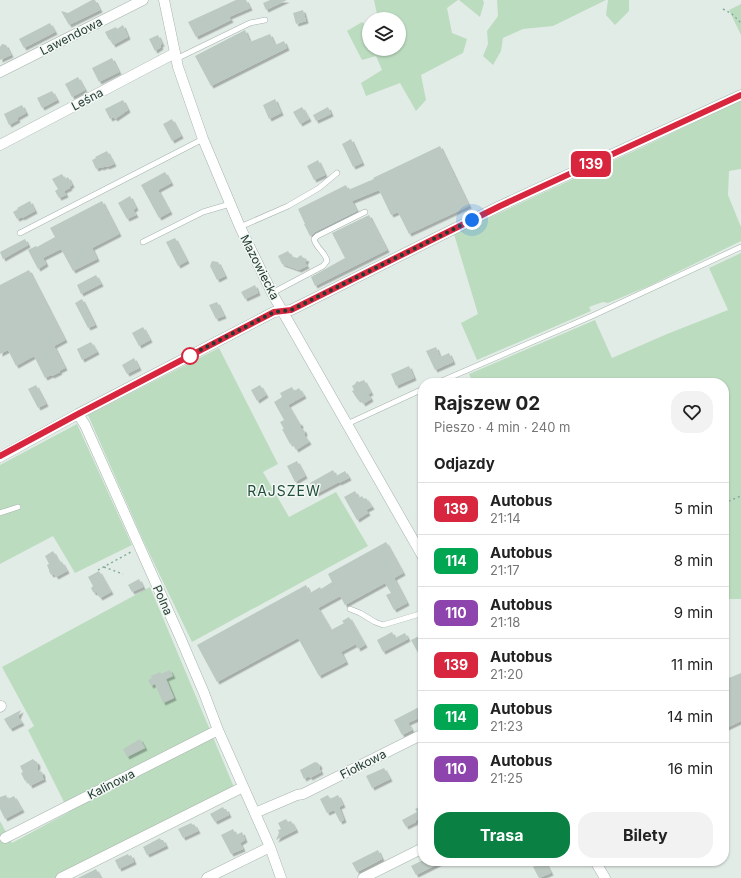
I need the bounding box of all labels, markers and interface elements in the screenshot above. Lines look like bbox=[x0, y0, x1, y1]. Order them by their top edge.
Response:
map controls bbox=[362, 12, 406, 56]
button: layers bbox=[362, 12, 406, 56]
street label: Lawendowa bbox=[37, 14, 105, 58]
street label: Leśna bbox=[68, 84, 106, 114]
line badge: 139 bbox=[568, 151, 614, 177]
text: 139 bbox=[579, 155, 603, 172]
your location bbox=[462, 210, 482, 230]
street label: Mazowiecka bbox=[237, 232, 283, 302]
unlabelled marker bbox=[181, 347, 199, 365]
button: heart bbox=[671, 391, 713, 433]
text: Rajszew 02 bbox=[434, 392, 540, 415]
text: Pieszo · 4 min · 240 m bbox=[434, 419, 570, 435]
text: Odjazdy bbox=[434, 454, 495, 473]
district label: RAJSZEW bbox=[247, 482, 321, 499]
text: Autobus bbox=[490, 491, 552, 510]
text: 5 min bbox=[674, 499, 713, 518]
text: 139 bbox=[444, 500, 468, 517]
text: 21:14 bbox=[490, 510, 521, 526]
text: Autobus bbox=[490, 543, 552, 562]
text: 8 min bbox=[674, 551, 713, 570]
text: 114 bbox=[445, 552, 467, 569]
text: 21:17 bbox=[490, 562, 520, 578]
street label: Polna bbox=[150, 583, 176, 617]
text: Autobus bbox=[490, 595, 552, 614]
text: 9 min bbox=[674, 603, 713, 622]
text: 110 bbox=[445, 604, 467, 621]
text: 21:18 bbox=[490, 614, 520, 630]
text: Autobus bbox=[490, 647, 552, 666]
text: 11 min bbox=[671, 655, 713, 674]
text: 139 bbox=[444, 656, 468, 673]
text: 21:20 bbox=[490, 666, 523, 682]
text: Autobus bbox=[490, 699, 552, 718]
text: 14 min bbox=[667, 707, 713, 726]
text: 114 bbox=[445, 708, 467, 725]
text: 21:23 bbox=[490, 718, 523, 734]
street label: Fiołkowa bbox=[337, 746, 389, 782]
text: Autobus bbox=[490, 751, 552, 770]
text: 16 min bbox=[668, 759, 713, 778]
text: 110 bbox=[445, 760, 467, 777]
street label: Kalinowa bbox=[85, 766, 137, 802]
text: 21:25 bbox=[490, 770, 523, 786]
button: Trasa bbox=[434, 812, 570, 858]
button: Bilety bbox=[578, 812, 713, 858]

